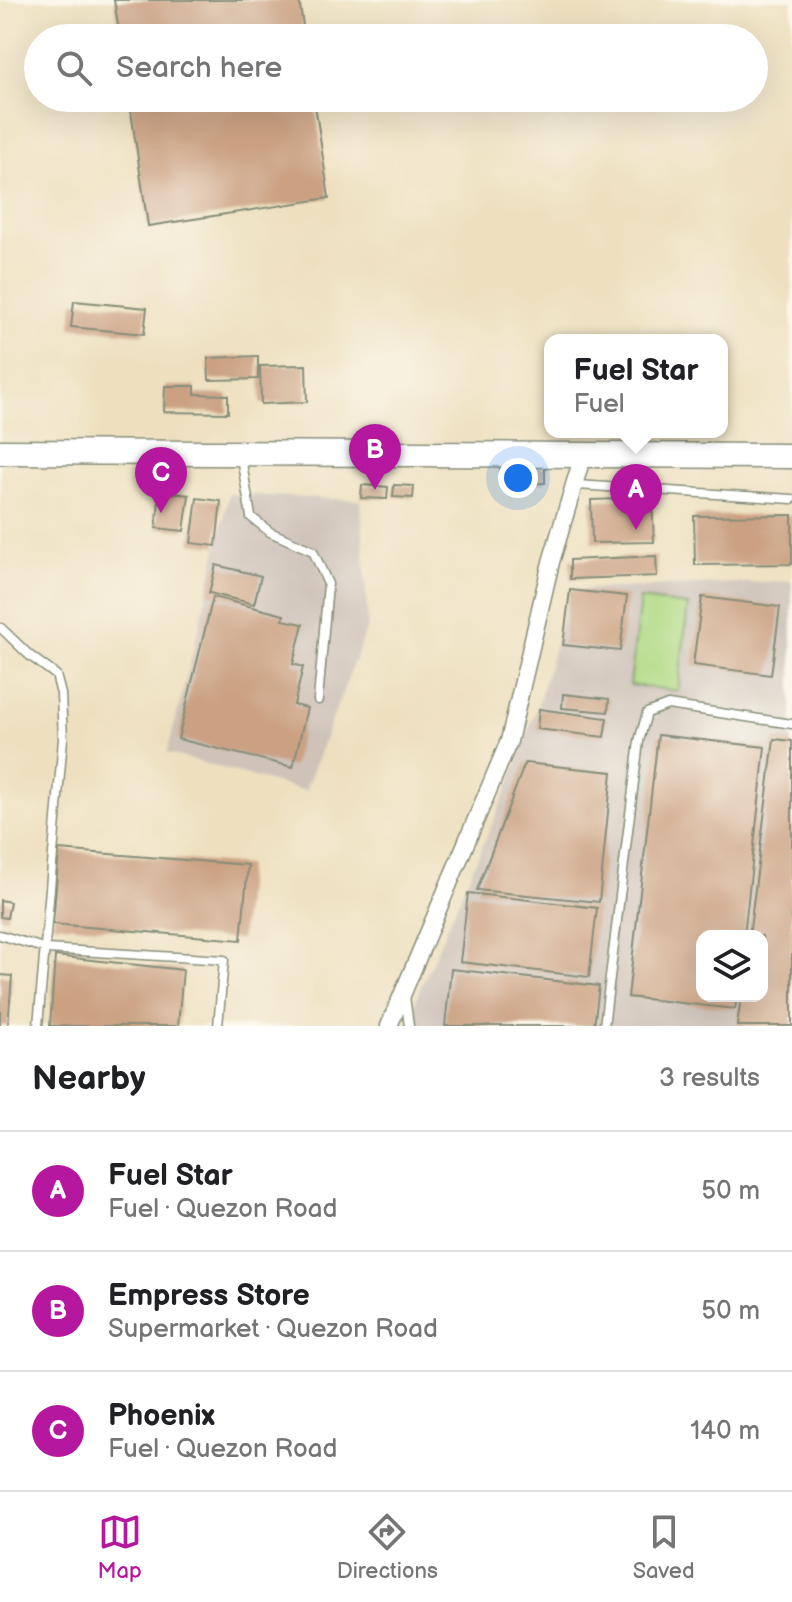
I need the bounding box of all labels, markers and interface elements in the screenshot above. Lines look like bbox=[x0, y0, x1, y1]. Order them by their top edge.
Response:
search box bbox=[24, 24, 768, 112]
icon: search bbox=[52, 46, 96, 90]
text: Search here bbox=[116, 50, 282, 86]
popup bbox=[544, 334, 728, 438]
text: Fuel Star bbox=[574, 353, 698, 389]
text: Fuel bbox=[574, 389, 625, 420]
pin: B bbox=[349, 424, 401, 490]
pin: C bbox=[135, 447, 187, 513]
your location bbox=[498, 458, 538, 498]
pin: A bbox=[610, 464, 662, 530]
map controls bbox=[696, 930, 768, 1002]
button: layers bbox=[696, 930, 768, 1002]
text: Nearby bbox=[32, 1058, 146, 1099]
text: 3 results bbox=[659, 1063, 760, 1094]
text: Fuel Star bbox=[108, 1158, 233, 1194]
text: A bbox=[50, 1176, 66, 1207]
text: 50 m bbox=[701, 1176, 760, 1207]
text: Fuel · Quezon Road bbox=[108, 1194, 337, 1225]
text: Empress Store bbox=[108, 1278, 310, 1314]
text: B bbox=[49, 1296, 67, 1327]
text: 50 m bbox=[701, 1296, 760, 1327]
text: Supermarket · Quezon Road bbox=[108, 1314, 438, 1345]
text: Phoenix bbox=[108, 1398, 215, 1434]
text: C bbox=[49, 1416, 67, 1447]
text: 140 m bbox=[690, 1416, 760, 1447]
text: Fuel · Quezon Road bbox=[108, 1434, 337, 1465]
tab: Map bbox=[97, 1510, 142, 1585]
tab: Directions bbox=[337, 1510, 438, 1585]
tab: Saved bbox=[633, 1510, 695, 1585]

